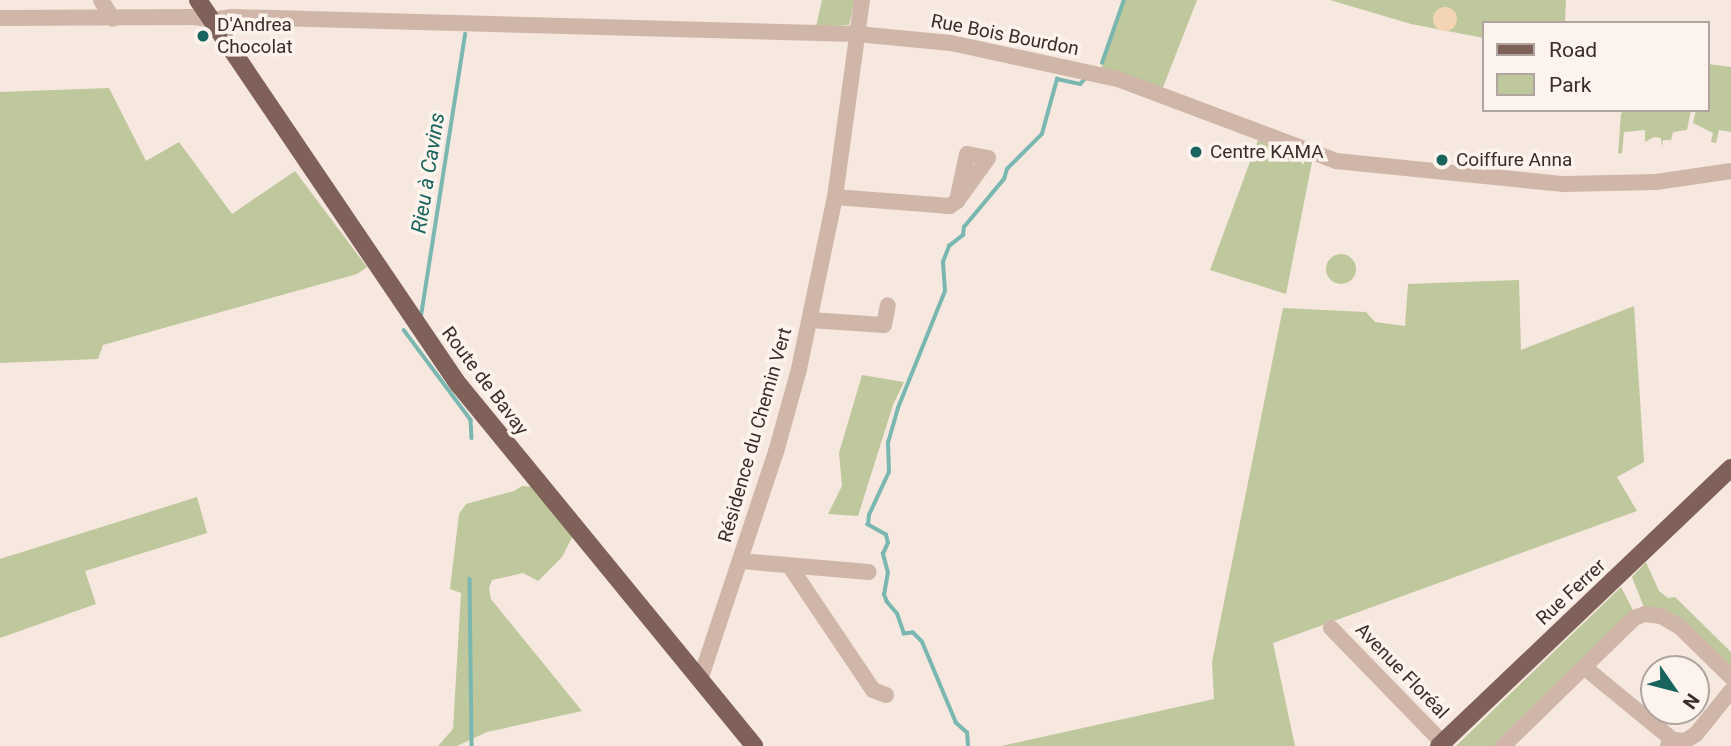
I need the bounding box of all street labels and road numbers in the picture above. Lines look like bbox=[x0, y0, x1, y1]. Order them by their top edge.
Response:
street label: Rue Bois Bourdon bbox=[929, 9, 1081, 61]
street label: Route de Bavay bbox=[437, 322, 533, 440]
street label: Résidence du Chemin Vert bbox=[713, 325, 797, 545]
street label: Rue Ferrer bbox=[1532, 554, 1610, 630]
street label: Avenue Floréal bbox=[1351, 618, 1453, 724]

